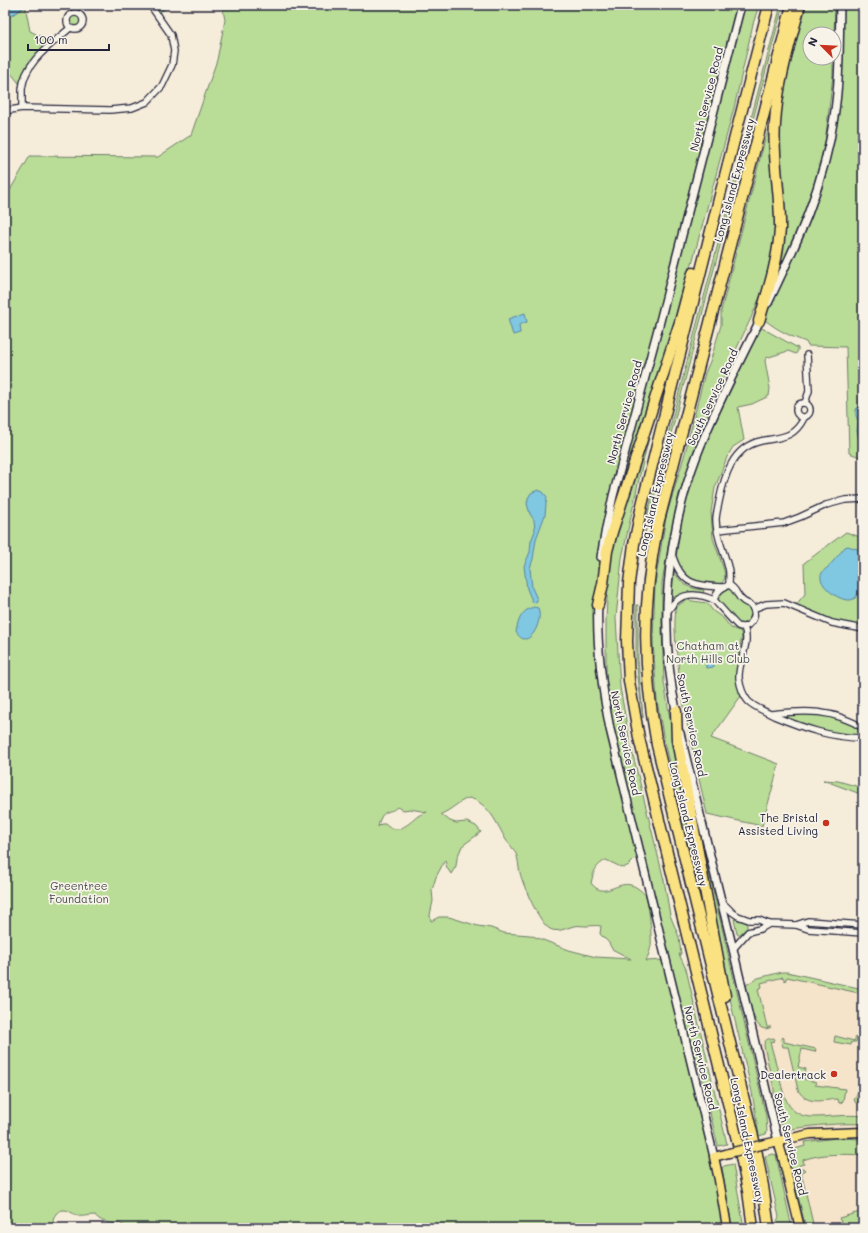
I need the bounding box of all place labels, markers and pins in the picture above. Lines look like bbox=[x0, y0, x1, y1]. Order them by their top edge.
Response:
place label: The Bristal Assisted Living bbox=[738, 810, 818, 838]
marker: The Bristal Assisted Living bbox=[821, 818, 831, 828]
place label: Dealertrack bbox=[760, 1067, 826, 1082]
marker: Dealertrack bbox=[829, 1069, 839, 1079]

